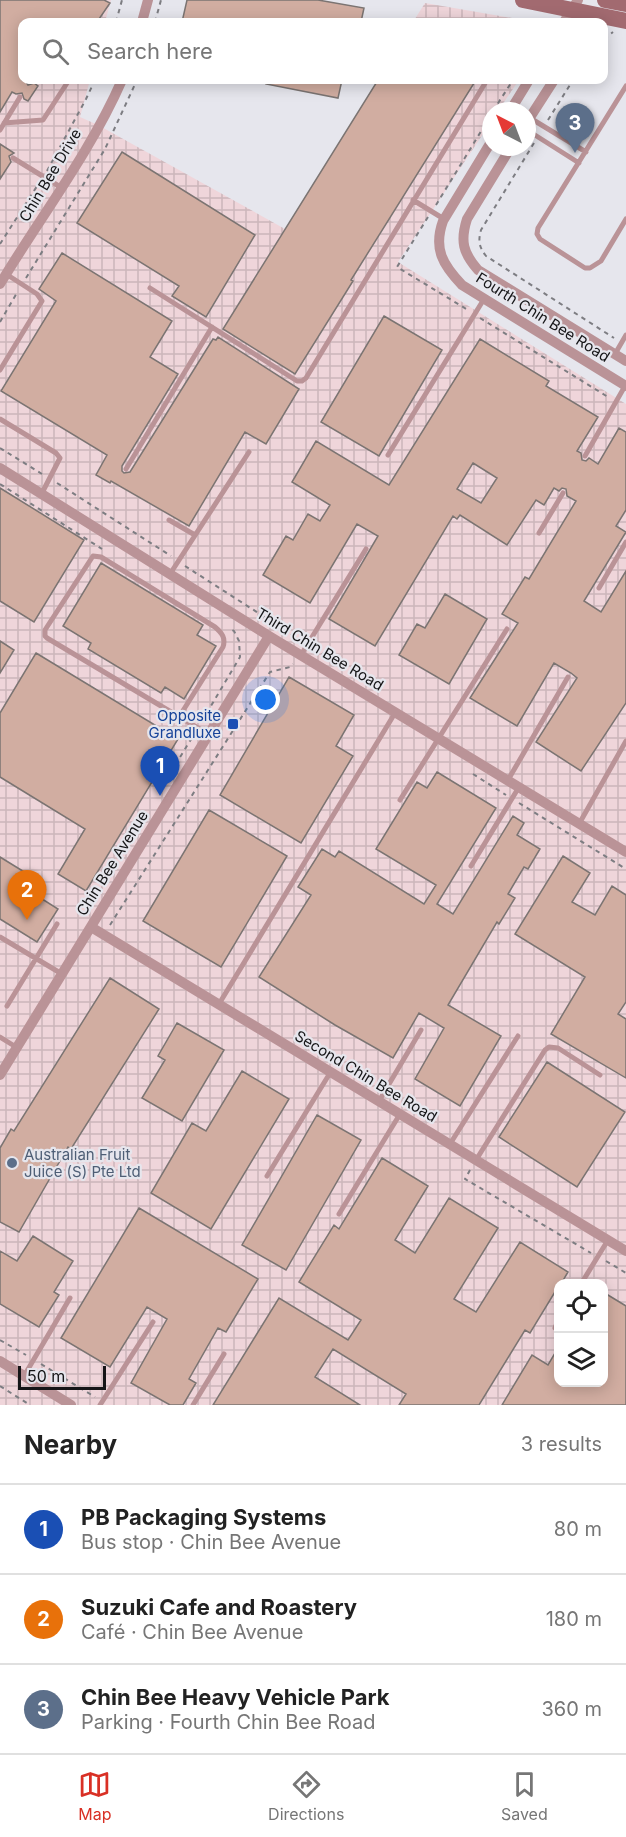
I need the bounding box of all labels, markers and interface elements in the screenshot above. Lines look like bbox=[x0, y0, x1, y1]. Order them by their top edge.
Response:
search box bbox=[18, 18, 608, 84]
icon: search bbox=[39, 35, 72, 68]
text: Search here bbox=[87, 38, 213, 64]
north arrow bbox=[482, 102, 536, 156]
pin: 3 bbox=[556, 104, 594, 153]
street label: Chin Bee Drive bbox=[15, 125, 85, 225]
street label: Fourth Chin Bee Road bbox=[473, 268, 613, 366]
street label: Third Chin Bee Road bbox=[253, 603, 387, 695]
your location bbox=[251, 685, 280, 714]
place label: Opposite Grandluxe bbox=[149, 706, 221, 742]
marker: Opposite Grandluxe bbox=[226, 717, 240, 731]
pin: 1 bbox=[140, 746, 180, 796]
street label: Chin Bee Avenue bbox=[72, 807, 152, 919]
pin: 2 bbox=[8, 870, 46, 920]
street label: Second Chin Bee Road bbox=[291, 1026, 441, 1126]
place label: Australian Fruit Juice (S) Pte Ltd bbox=[24, 1145, 141, 1181]
marker: Australian Fruit Juice (S) Pte Ltd bbox=[5, 1156, 19, 1170]
map controls bbox=[554, 1279, 608, 1387]
button: locate bbox=[554, 1279, 608, 1333]
button: layers bbox=[554, 1333, 608, 1387]
scale bar bbox=[18, 1363, 106, 1390]
text: 50 m bbox=[27, 1366, 65, 1386]
text: Nearby bbox=[24, 1429, 117, 1460]
text: 3 results bbox=[521, 1432, 602, 1456]
text: PB Packaging Systems bbox=[81, 1504, 326, 1530]
text: 1 bbox=[39, 1517, 48, 1541]
text: 80 m bbox=[554, 1517, 602, 1541]
text: Bus stop · Chin Bee Avenue bbox=[81, 1530, 341, 1554]
text: Suzuki Cafe and Roastery bbox=[81, 1594, 357, 1620]
text: 2 bbox=[37, 1607, 50, 1631]
text: 180 m bbox=[546, 1607, 602, 1631]
text: Café · Chin Bee Avenue bbox=[81, 1620, 303, 1644]
text: Chin Bee Heavy Vehicle Park bbox=[81, 1684, 390, 1710]
text: 3 bbox=[37, 1697, 50, 1721]
text: 360 m bbox=[541, 1697, 602, 1721]
text: Parking · Fourth Chin Bee Road bbox=[81, 1710, 375, 1734]
tab: Map bbox=[78, 1768, 112, 1824]
tab: Directions bbox=[268, 1768, 344, 1824]
tab: Saved bbox=[501, 1768, 548, 1824]

